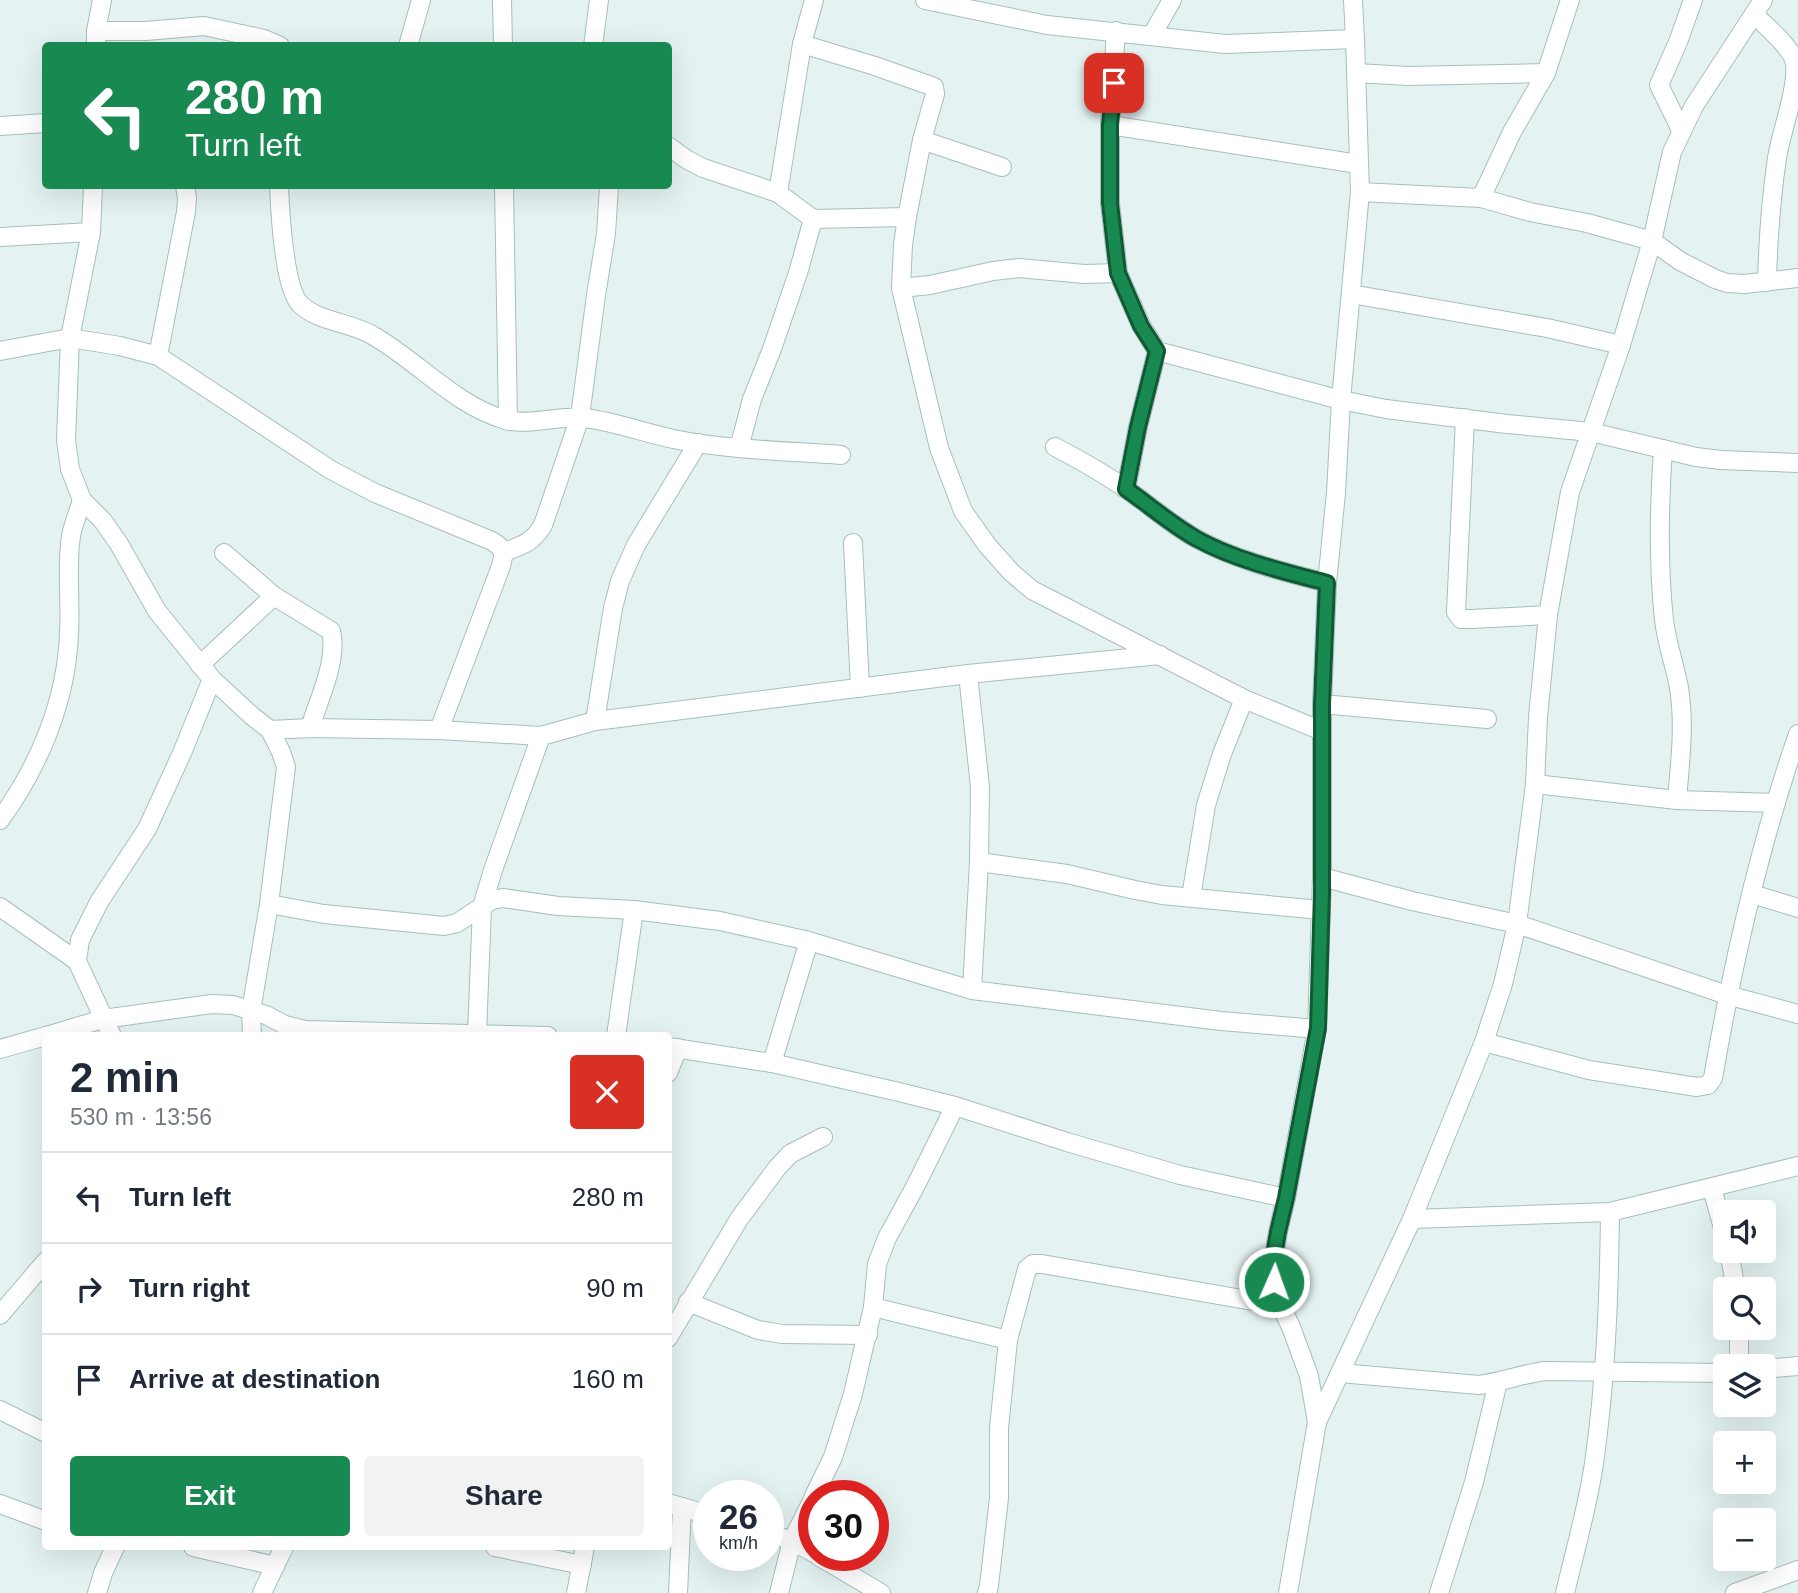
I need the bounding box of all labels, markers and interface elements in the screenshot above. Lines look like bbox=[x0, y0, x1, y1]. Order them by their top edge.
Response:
pin bbox=[1084, 53, 1144, 113]
icon: arrive bbox=[1095, 64, 1133, 102]
icon: left bbox=[70, 70, 161, 161]
text: 280 m bbox=[185, 70, 324, 124]
text: Turn left bbox=[185, 127, 301, 163]
text: 2 min bbox=[70, 1054, 180, 1101]
button: close bbox=[570, 1055, 644, 1129]
text: 530 m · 13:56 bbox=[70, 1104, 212, 1130]
icon: left bbox=[70, 1179, 108, 1217]
text: Turn left bbox=[129, 1182, 231, 1212]
text: 280 m bbox=[572, 1182, 644, 1212]
map controls bbox=[1713, 1200, 1776, 1571]
button: sound bbox=[1713, 1200, 1776, 1263]
position arrow bbox=[1237, 1245, 1311, 1319]
icon: right bbox=[70, 1270, 108, 1308]
text: Turn right bbox=[129, 1273, 250, 1303]
text: 90 m bbox=[586, 1273, 644, 1303]
button: search bbox=[1713, 1277, 1776, 1340]
button: layers bbox=[1713, 1354, 1776, 1417]
icon: arrive bbox=[70, 1361, 108, 1399]
text: Arrive at destination bbox=[129, 1364, 380, 1394]
text: 160 m bbox=[572, 1364, 644, 1394]
button: + bbox=[1713, 1431, 1776, 1494]
button: Exit bbox=[70, 1456, 350, 1536]
button: Share bbox=[364, 1456, 644, 1536]
speed limit sign: 30 bbox=[798, 1480, 889, 1571]
text: 26 bbox=[719, 1497, 758, 1536]
button: − bbox=[1713, 1508, 1776, 1571]
text: km/h bbox=[719, 1533, 758, 1553]

